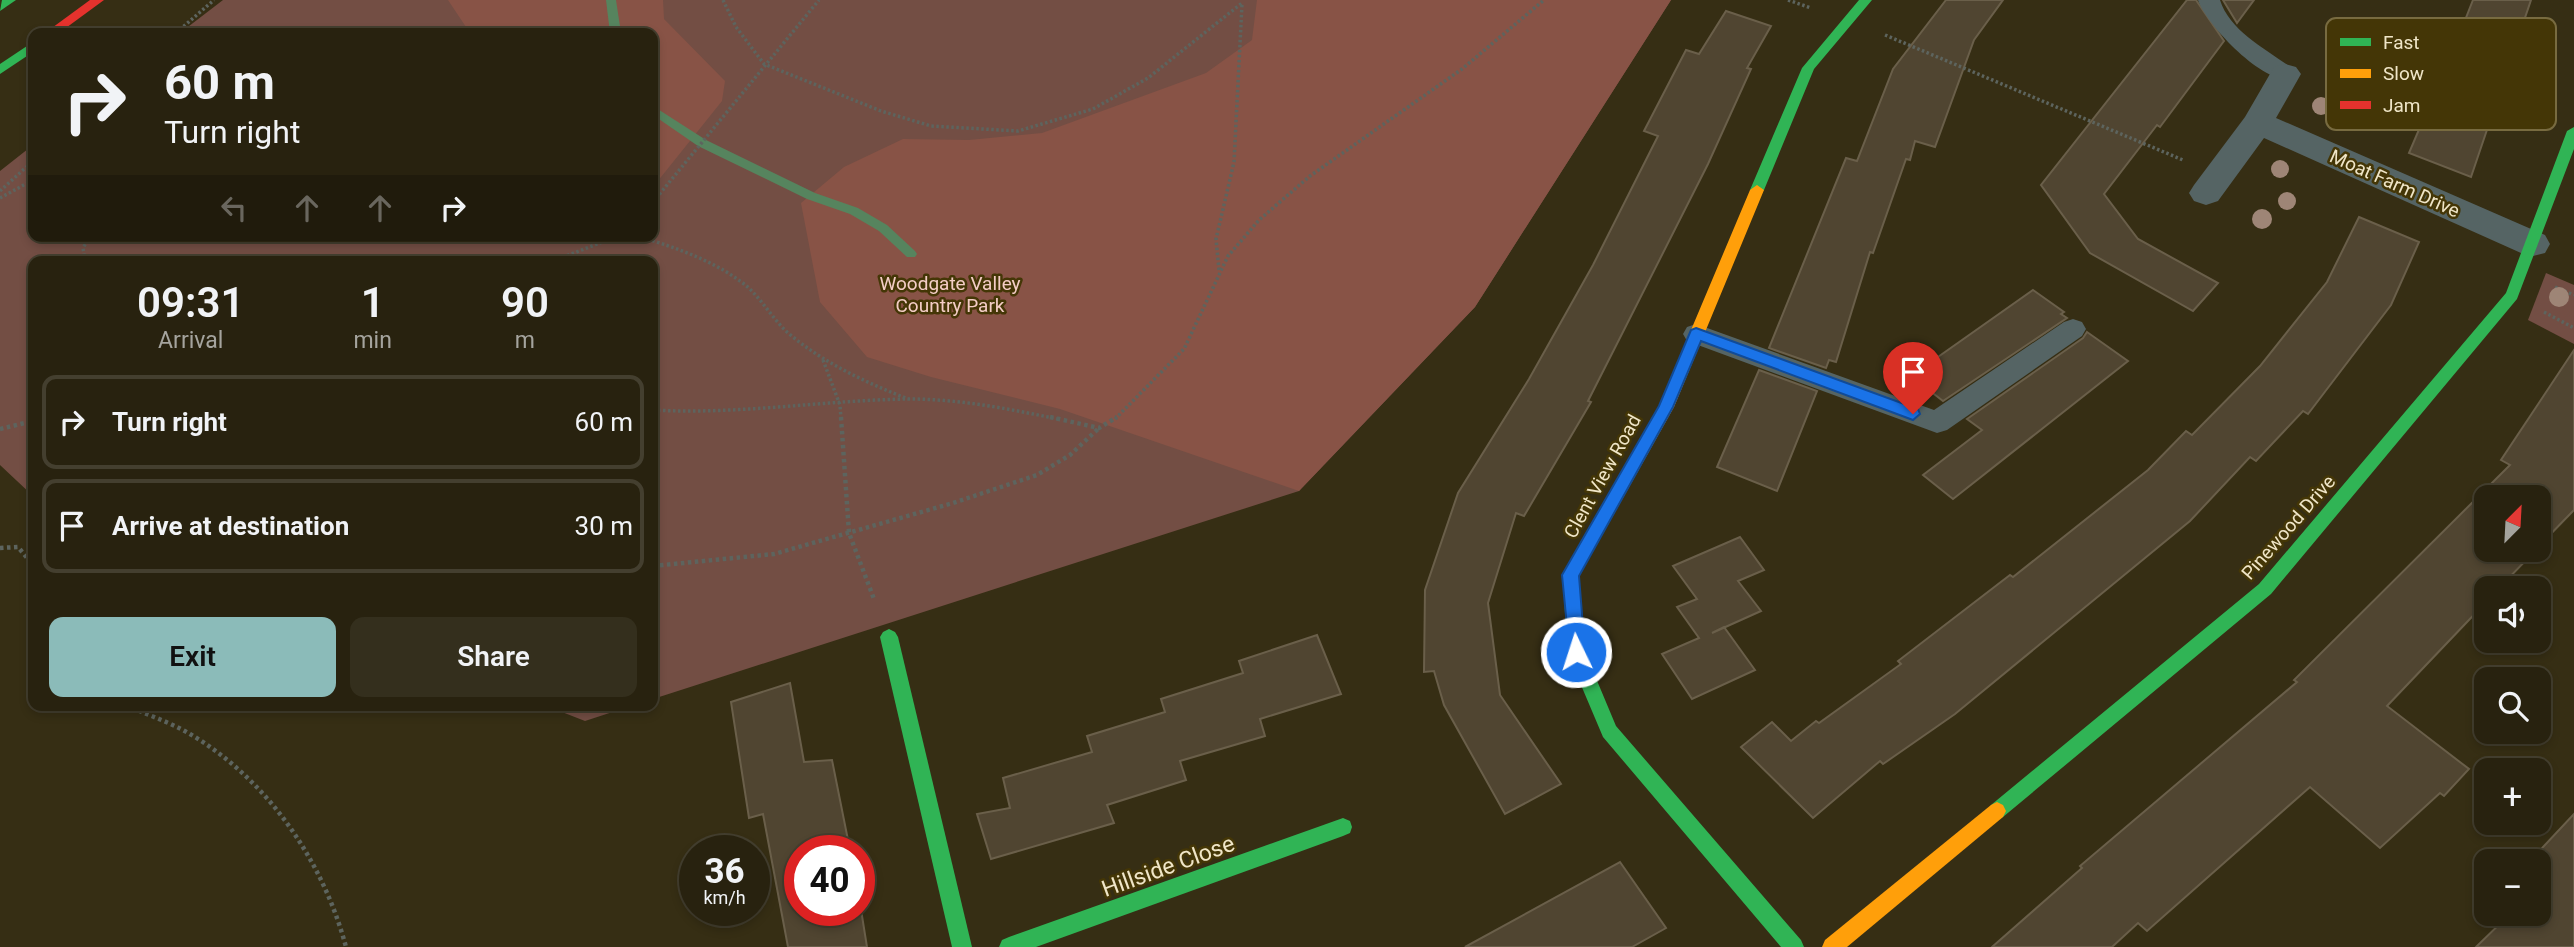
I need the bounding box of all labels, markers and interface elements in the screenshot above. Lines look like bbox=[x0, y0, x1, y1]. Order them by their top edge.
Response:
legend bbox=[2326, 18, 2556, 130]
text: Fast bbox=[2383, 31, 2420, 54]
text: 60 m bbox=[164, 54, 275, 111]
icon: right bbox=[49, 56, 140, 147]
text: Slow bbox=[2383, 62, 2424, 85]
text: Jam bbox=[2383, 94, 2420, 117]
text: Turn right bbox=[164, 113, 300, 151]
street label: Moat Farm Drive bbox=[2326, 145, 2463, 222]
icon: left bbox=[215, 189, 253, 227]
icon: ahead bbox=[288, 189, 326, 227]
icon: ahead bbox=[361, 189, 399, 227]
icon: right bbox=[434, 189, 472, 227]
park label: Woodgate Valley Country Park bbox=[879, 272, 1021, 317]
text: 09:31 bbox=[137, 278, 244, 327]
text: 1 bbox=[361, 278, 385, 327]
text: 90 bbox=[501, 278, 549, 327]
text: Arrival bbox=[158, 327, 223, 354]
text: min bbox=[353, 327, 392, 354]
text: m bbox=[515, 327, 535, 354]
pin bbox=[1883, 342, 1943, 414]
icon: arrive bbox=[1894, 353, 1932, 391]
icon: right bbox=[53, 403, 91, 441]
text: Turn right bbox=[112, 407, 227, 437]
text: 60 m bbox=[575, 407, 633, 437]
street label: Clent View Road bbox=[1559, 410, 1646, 542]
street label: Pinewood Drive bbox=[2237, 470, 2340, 584]
north arrow bbox=[2474, 485, 2552, 562]
map controls bbox=[2474, 485, 2551, 926]
icon: arrive bbox=[53, 507, 91, 545]
text: Arrive at destination bbox=[112, 511, 349, 541]
text: 30 m bbox=[575, 511, 633, 541]
button: sound bbox=[2474, 576, 2551, 653]
position arrow bbox=[1539, 615, 1613, 689]
button: Exit bbox=[49, 617, 336, 697]
button: Share bbox=[350, 617, 637, 697]
button: search bbox=[2474, 667, 2551, 744]
button: + bbox=[2474, 758, 2551, 835]
street label: Hillside Close bbox=[1098, 830, 1238, 903]
speed limit sign: 40 bbox=[784, 835, 875, 926]
button: − bbox=[2474, 849, 2551, 926]
text: 36 bbox=[704, 851, 745, 892]
text: km/h bbox=[703, 887, 746, 908]

